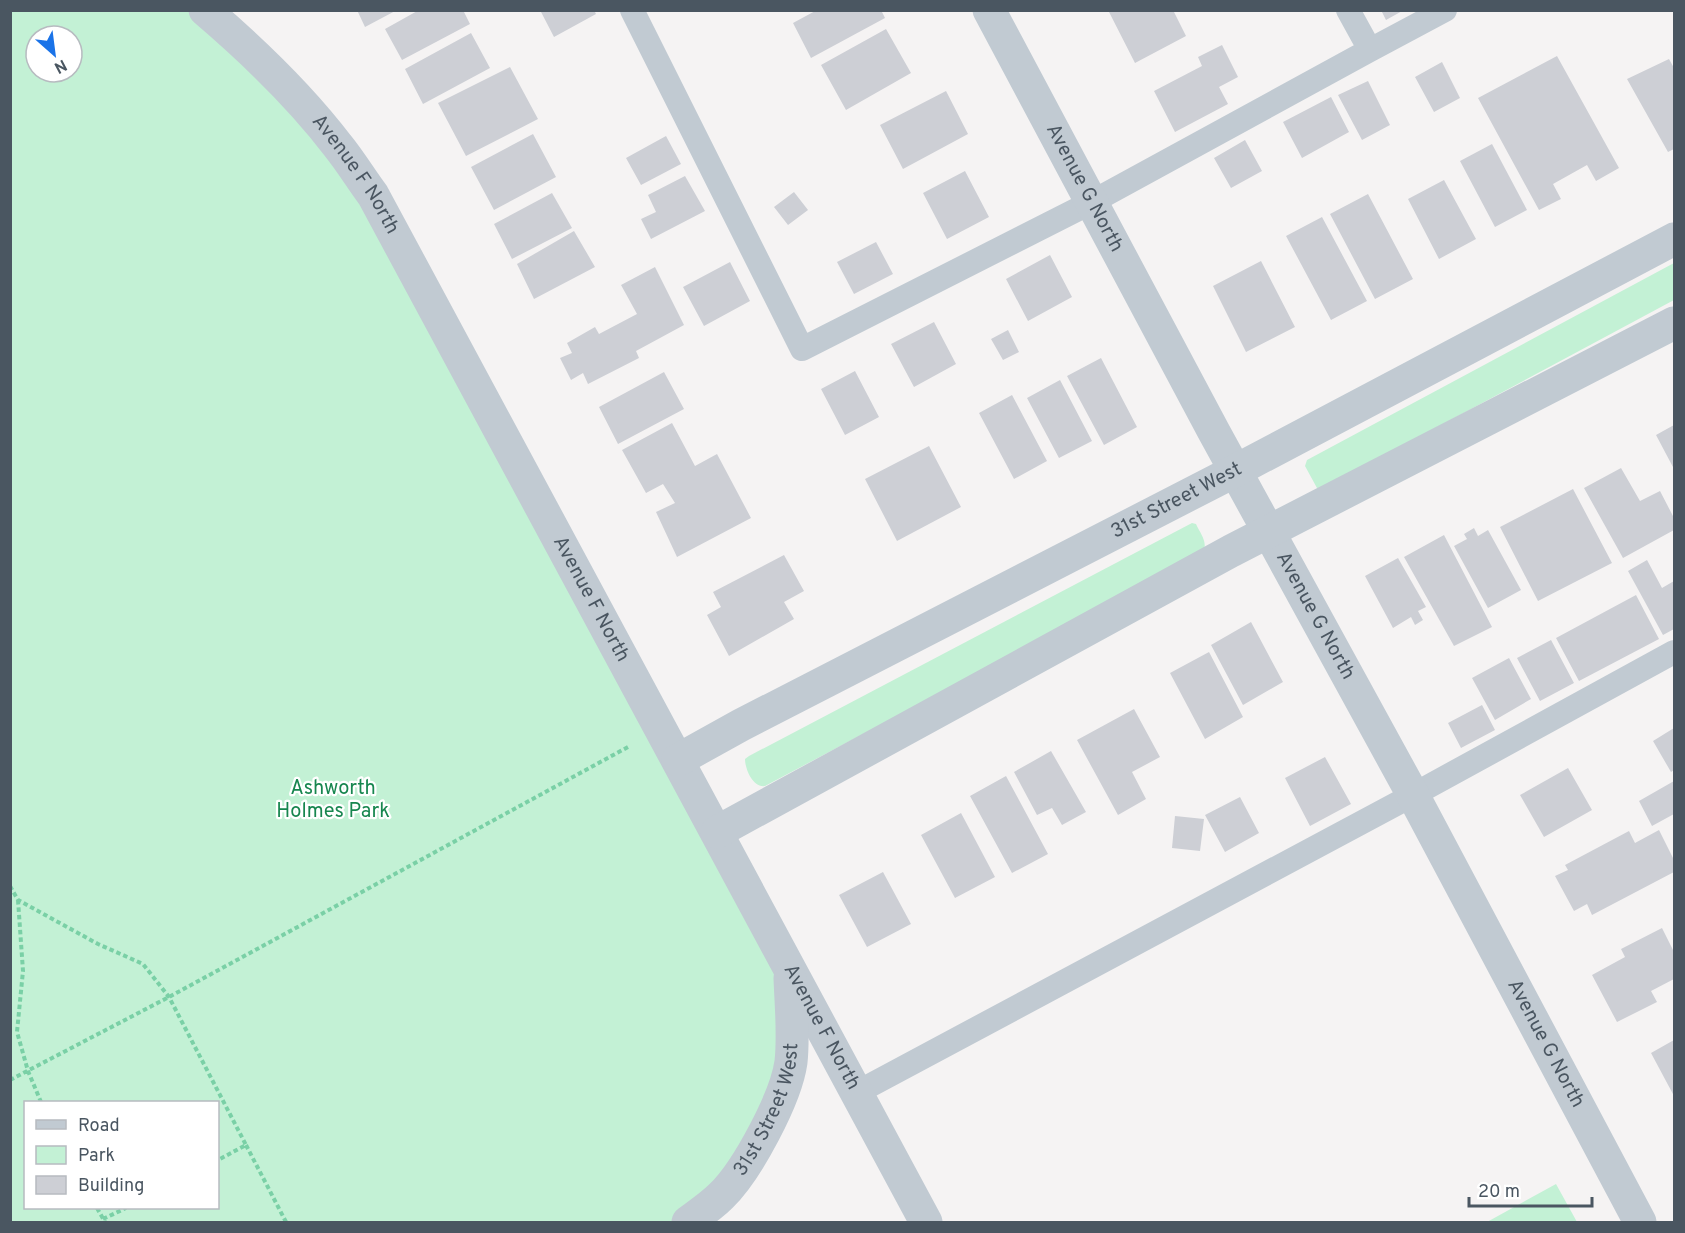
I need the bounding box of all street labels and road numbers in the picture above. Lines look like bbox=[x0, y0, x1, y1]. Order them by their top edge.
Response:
street label: Avenue F North bbox=[305, 109, 405, 239]
street label: Avenue G North bbox=[1039, 120, 1129, 257]
street label: 31st Street West bbox=[1107, 457, 1247, 545]
street label: Avenue F North bbox=[546, 532, 635, 667]
street label: Avenue G North bbox=[1269, 547, 1360, 684]
street label: Avenue F North bbox=[777, 960, 866, 1095]
street label: Avenue G North bbox=[1500, 975, 1590, 1113]
street label: 31st Street West bbox=[728, 1043, 805, 1182]

